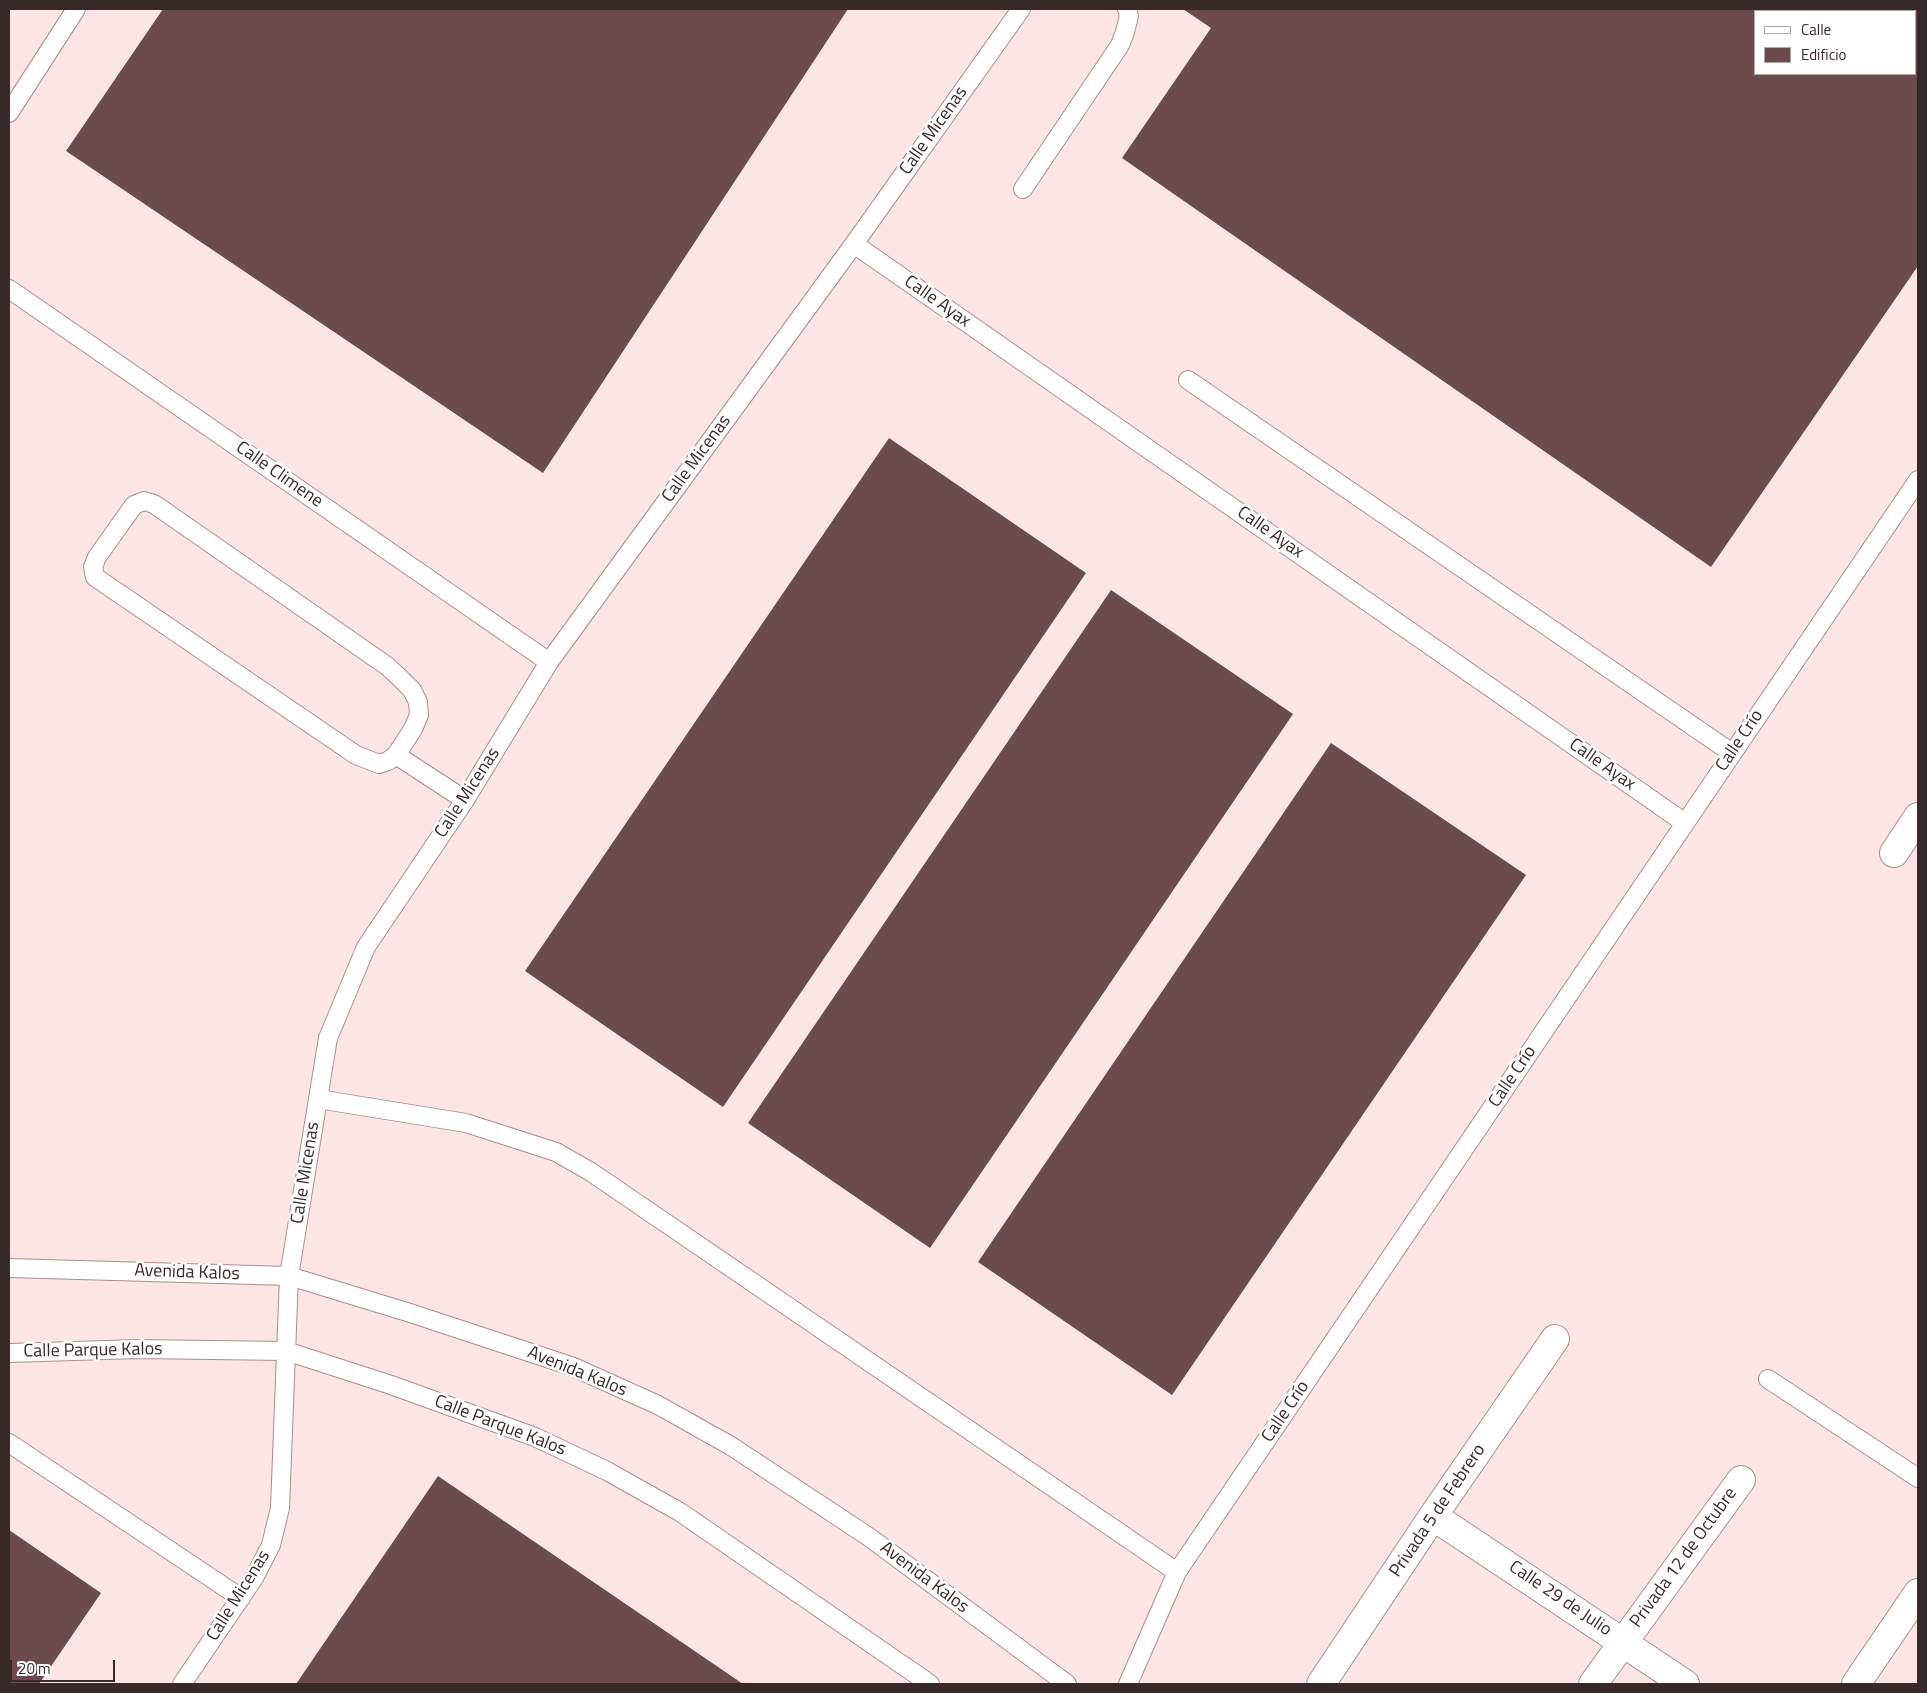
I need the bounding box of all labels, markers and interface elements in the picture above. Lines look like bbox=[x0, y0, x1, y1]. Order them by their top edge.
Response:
legend bbox=[1754, 10, 1917, 75]
text: Calle bbox=[1801, 18, 1831, 41]
text: Edificio bbox=[1801, 43, 1846, 66]
street label: Calle Micenas bbox=[896, 83, 972, 179]
street label: Calle Ayax bbox=[900, 271, 974, 333]
street label: Calle Micenas bbox=[658, 411, 736, 507]
street label: Calle Climene bbox=[231, 437, 327, 513]
street label: Calle Ayax bbox=[1233, 502, 1307, 564]
street label: Calle Crío bbox=[1712, 706, 1768, 776]
street label: Calle Ayax bbox=[1565, 734, 1639, 796]
street label: Calle Micenas bbox=[431, 744, 505, 842]
street label: Calle Crío bbox=[1485, 1042, 1541, 1112]
street label: Calle Micenas bbox=[287, 1120, 325, 1226]
street label: Avenida Kalos bbox=[134, 1260, 240, 1286]
street label: Calle Parque Kalos bbox=[23, 1339, 163, 1363]
street label: Avenida Kalos bbox=[524, 1342, 630, 1402]
street label: Calle Crío bbox=[1258, 1377, 1314, 1447]
street label: Calle Parque Kalos bbox=[431, 1391, 569, 1461]
street label: Privada 5 de Febrero bbox=[1385, 1440, 1491, 1582]
street label: Privada 12 de Octubre bbox=[1626, 1484, 1742, 1632]
street label: Avenida Kalos bbox=[875, 1538, 973, 1618]
street label: Calle Micenas bbox=[203, 1547, 275, 1645]
street label: Calle 29 de Julio bbox=[1505, 1557, 1615, 1641]
scale bar bbox=[12, 1650, 118, 1682]
text: 20 m bbox=[18, 1657, 51, 1680]

